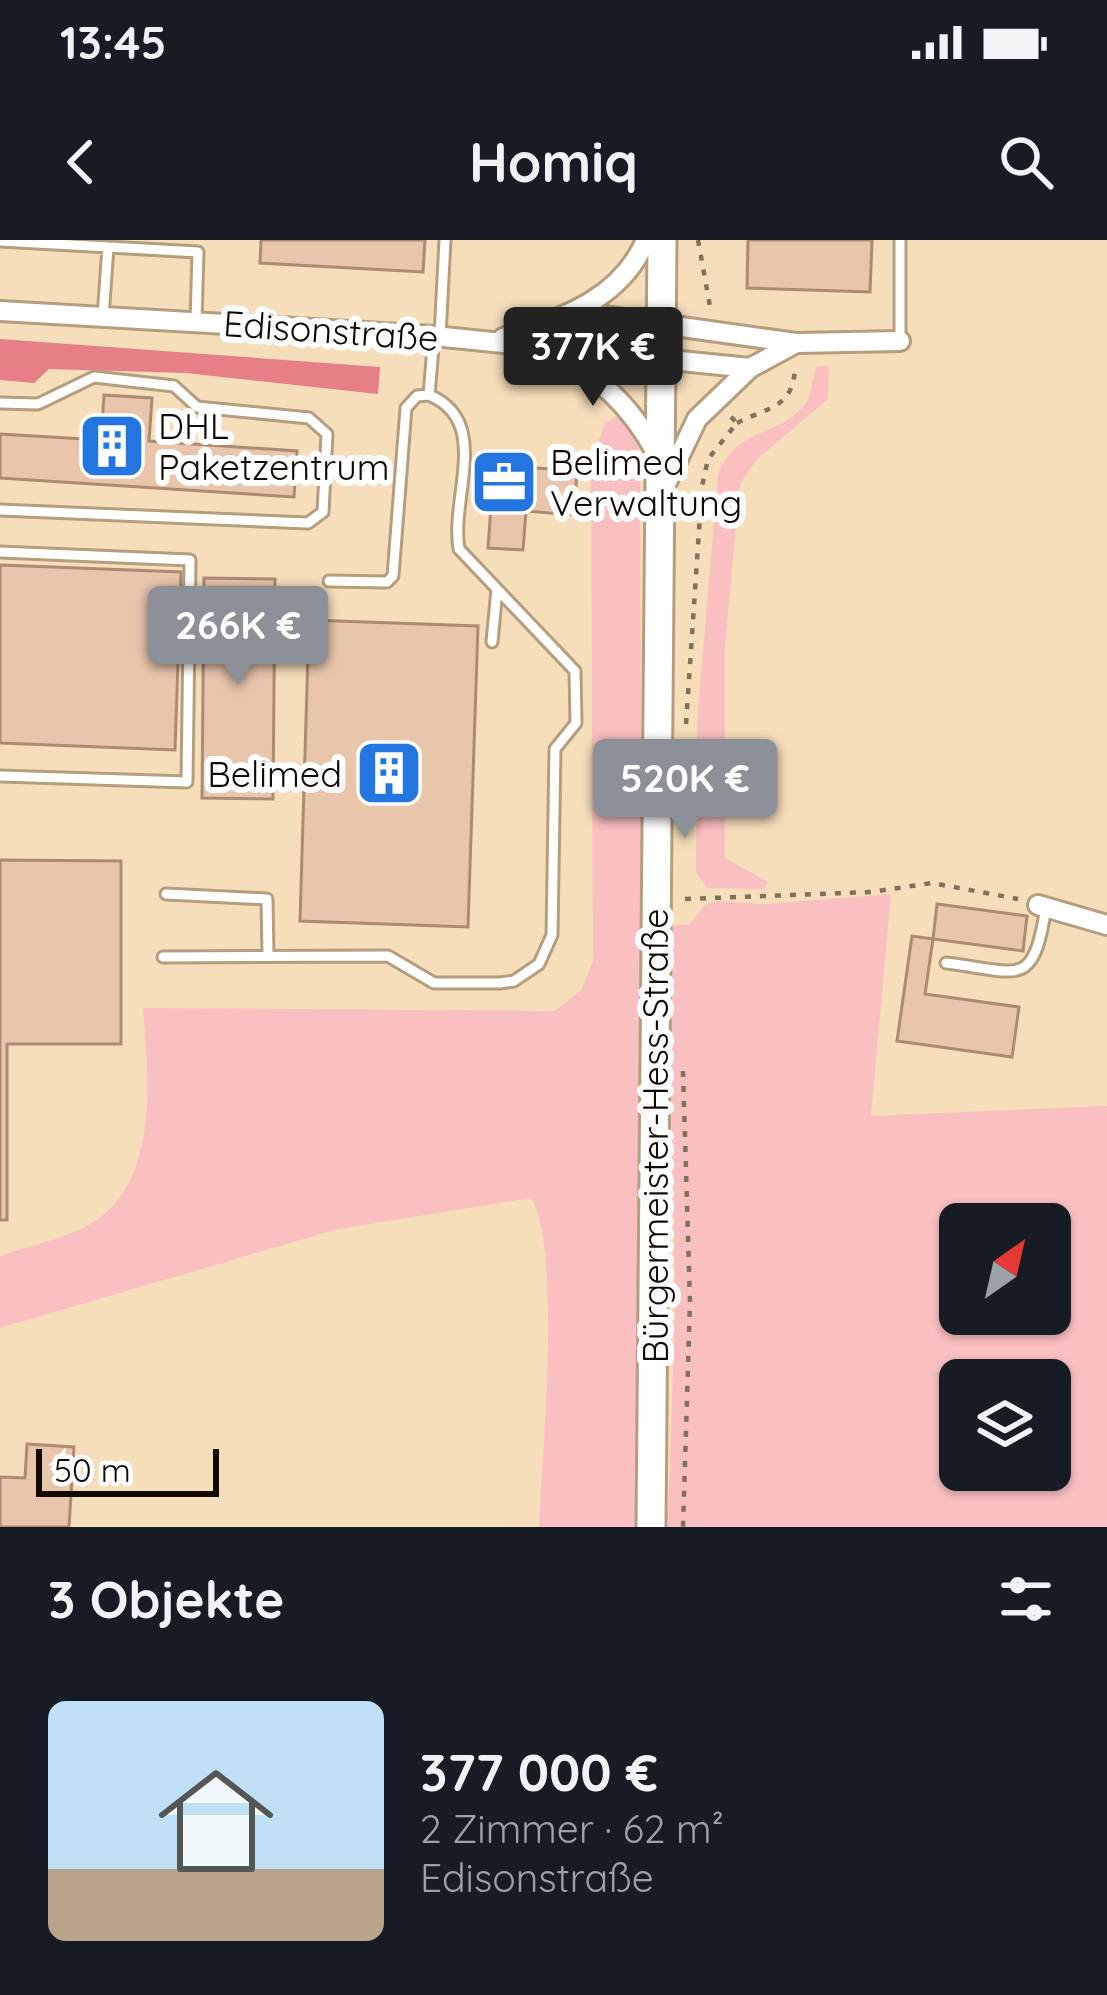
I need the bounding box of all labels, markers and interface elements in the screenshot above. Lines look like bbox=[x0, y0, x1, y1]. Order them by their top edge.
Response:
text: 13:45 bbox=[60, 14, 166, 70]
text: Homiq bbox=[469, 128, 638, 196]
icon: back bbox=[48, 129, 114, 195]
icon: search bbox=[993, 129, 1059, 195]
street label: Edisonstraße bbox=[222, 300, 440, 360]
pin: 377K € bbox=[495, 307, 691, 409]
text: 377K € bbox=[531, 321, 655, 370]
place label: DHL Paketzentrum bbox=[158, 403, 390, 489]
building icon: DHL Paketzentrum bbox=[77, 411, 147, 481]
place label: Belimed Verwaltung bbox=[550, 439, 742, 525]
office icon: Belimed Verwaltung bbox=[469, 447, 539, 517]
pin: 266K € bbox=[140, 586, 336, 688]
text: 266K € bbox=[175, 600, 301, 649]
building icon: Belimed bbox=[354, 738, 424, 808]
pin: 520K € bbox=[587, 739, 783, 841]
place label: Belimed bbox=[207, 751, 342, 796]
text: 520K € bbox=[620, 753, 750, 802]
street label: Bürgermeister-Hess-Straße bbox=[632, 908, 677, 1364]
north arrow bbox=[939, 1203, 1071, 1335]
map controls bbox=[939, 1203, 1071, 1491]
button: layers bbox=[939, 1359, 1071, 1491]
scale bar bbox=[36, 1443, 219, 1496]
text: 50 m bbox=[54, 1449, 131, 1490]
icon: filters bbox=[993, 1566, 1059, 1632]
text: 3 Objekte bbox=[48, 1567, 284, 1631]
text: 377 000 € bbox=[420, 1740, 658, 1804]
icon: home bbox=[144, 1749, 288, 1893]
text: 2 Zimmer · 62 m² bbox=[420, 1804, 724, 1853]
text: Edisonstraße bbox=[420, 1853, 654, 1902]

